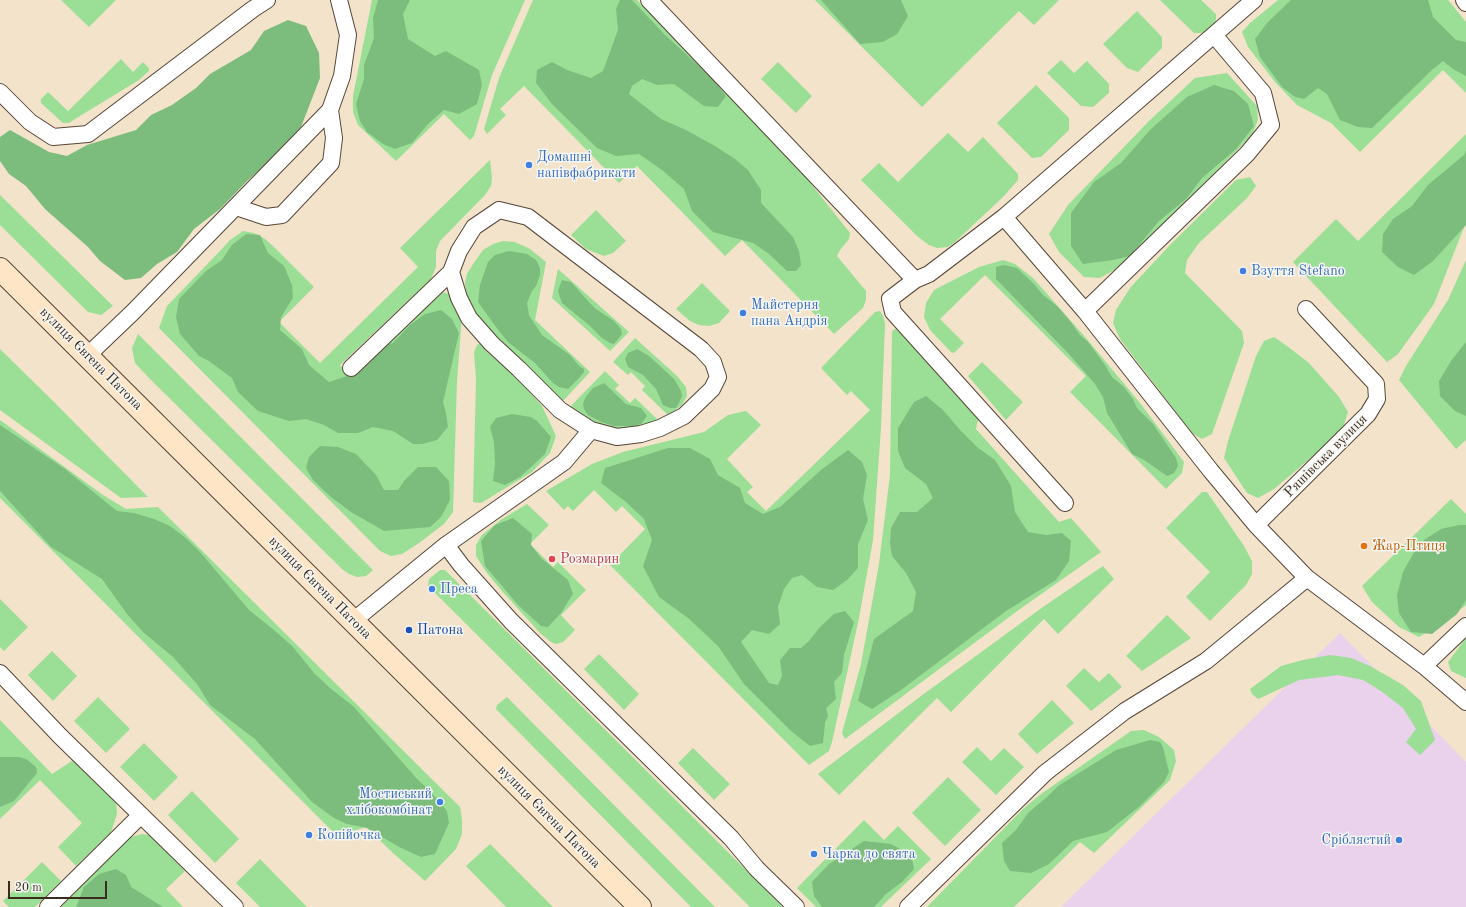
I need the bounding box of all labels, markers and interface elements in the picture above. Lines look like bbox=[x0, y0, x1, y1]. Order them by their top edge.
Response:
place label: Домашні напівфабрикати bbox=[537, 149, 636, 182]
marker: Домашні напівфабрикати bbox=[524, 160, 534, 170]
place label: Взуття Stefano bbox=[1251, 263, 1345, 279]
marker: Взуття Stefano bbox=[1238, 266, 1248, 276]
place label: Майстерня пана Андрія bbox=[751, 297, 828, 330]
street label: вулиця Євгена Патона bbox=[36, 304, 146, 414]
marker: Майстерня пана Андрія bbox=[738, 308, 748, 318]
street label: Ряшівська вулиця bbox=[1281, 411, 1371, 501]
street label: вулиця Євгена Патона bbox=[265, 533, 375, 643]
place label: Жар-Птиця bbox=[1372, 538, 1446, 554]
marker: Жар-Птиця bbox=[1359, 541, 1369, 551]
place label: Розмарин bbox=[560, 551, 619, 567]
marker: Розмарин bbox=[547, 554, 557, 564]
place label: Преса bbox=[440, 581, 478, 597]
marker: Преса bbox=[427, 584, 437, 594]
place label: Патона bbox=[417, 622, 463, 638]
marker: Патона bbox=[404, 625, 414, 635]
street label: вулиця Євгена Патона bbox=[494, 762, 604, 872]
place label: Мостиський хлібокомбінат bbox=[346, 786, 432, 818]
marker: Мостиський хлібокомбінат bbox=[435, 797, 445, 807]
place label: Копійочка bbox=[317, 827, 381, 843]
marker: Копійочка bbox=[304, 830, 314, 840]
place label: Сріблястий bbox=[1322, 832, 1391, 848]
marker: Сріблястий bbox=[1394, 835, 1404, 845]
place label: Чарка до свята bbox=[822, 846, 916, 862]
marker: Чарка до свята bbox=[809, 849, 819, 859]
scale bar bbox=[10, 873, 109, 899]
text: 20 m bbox=[15, 882, 42, 894]

